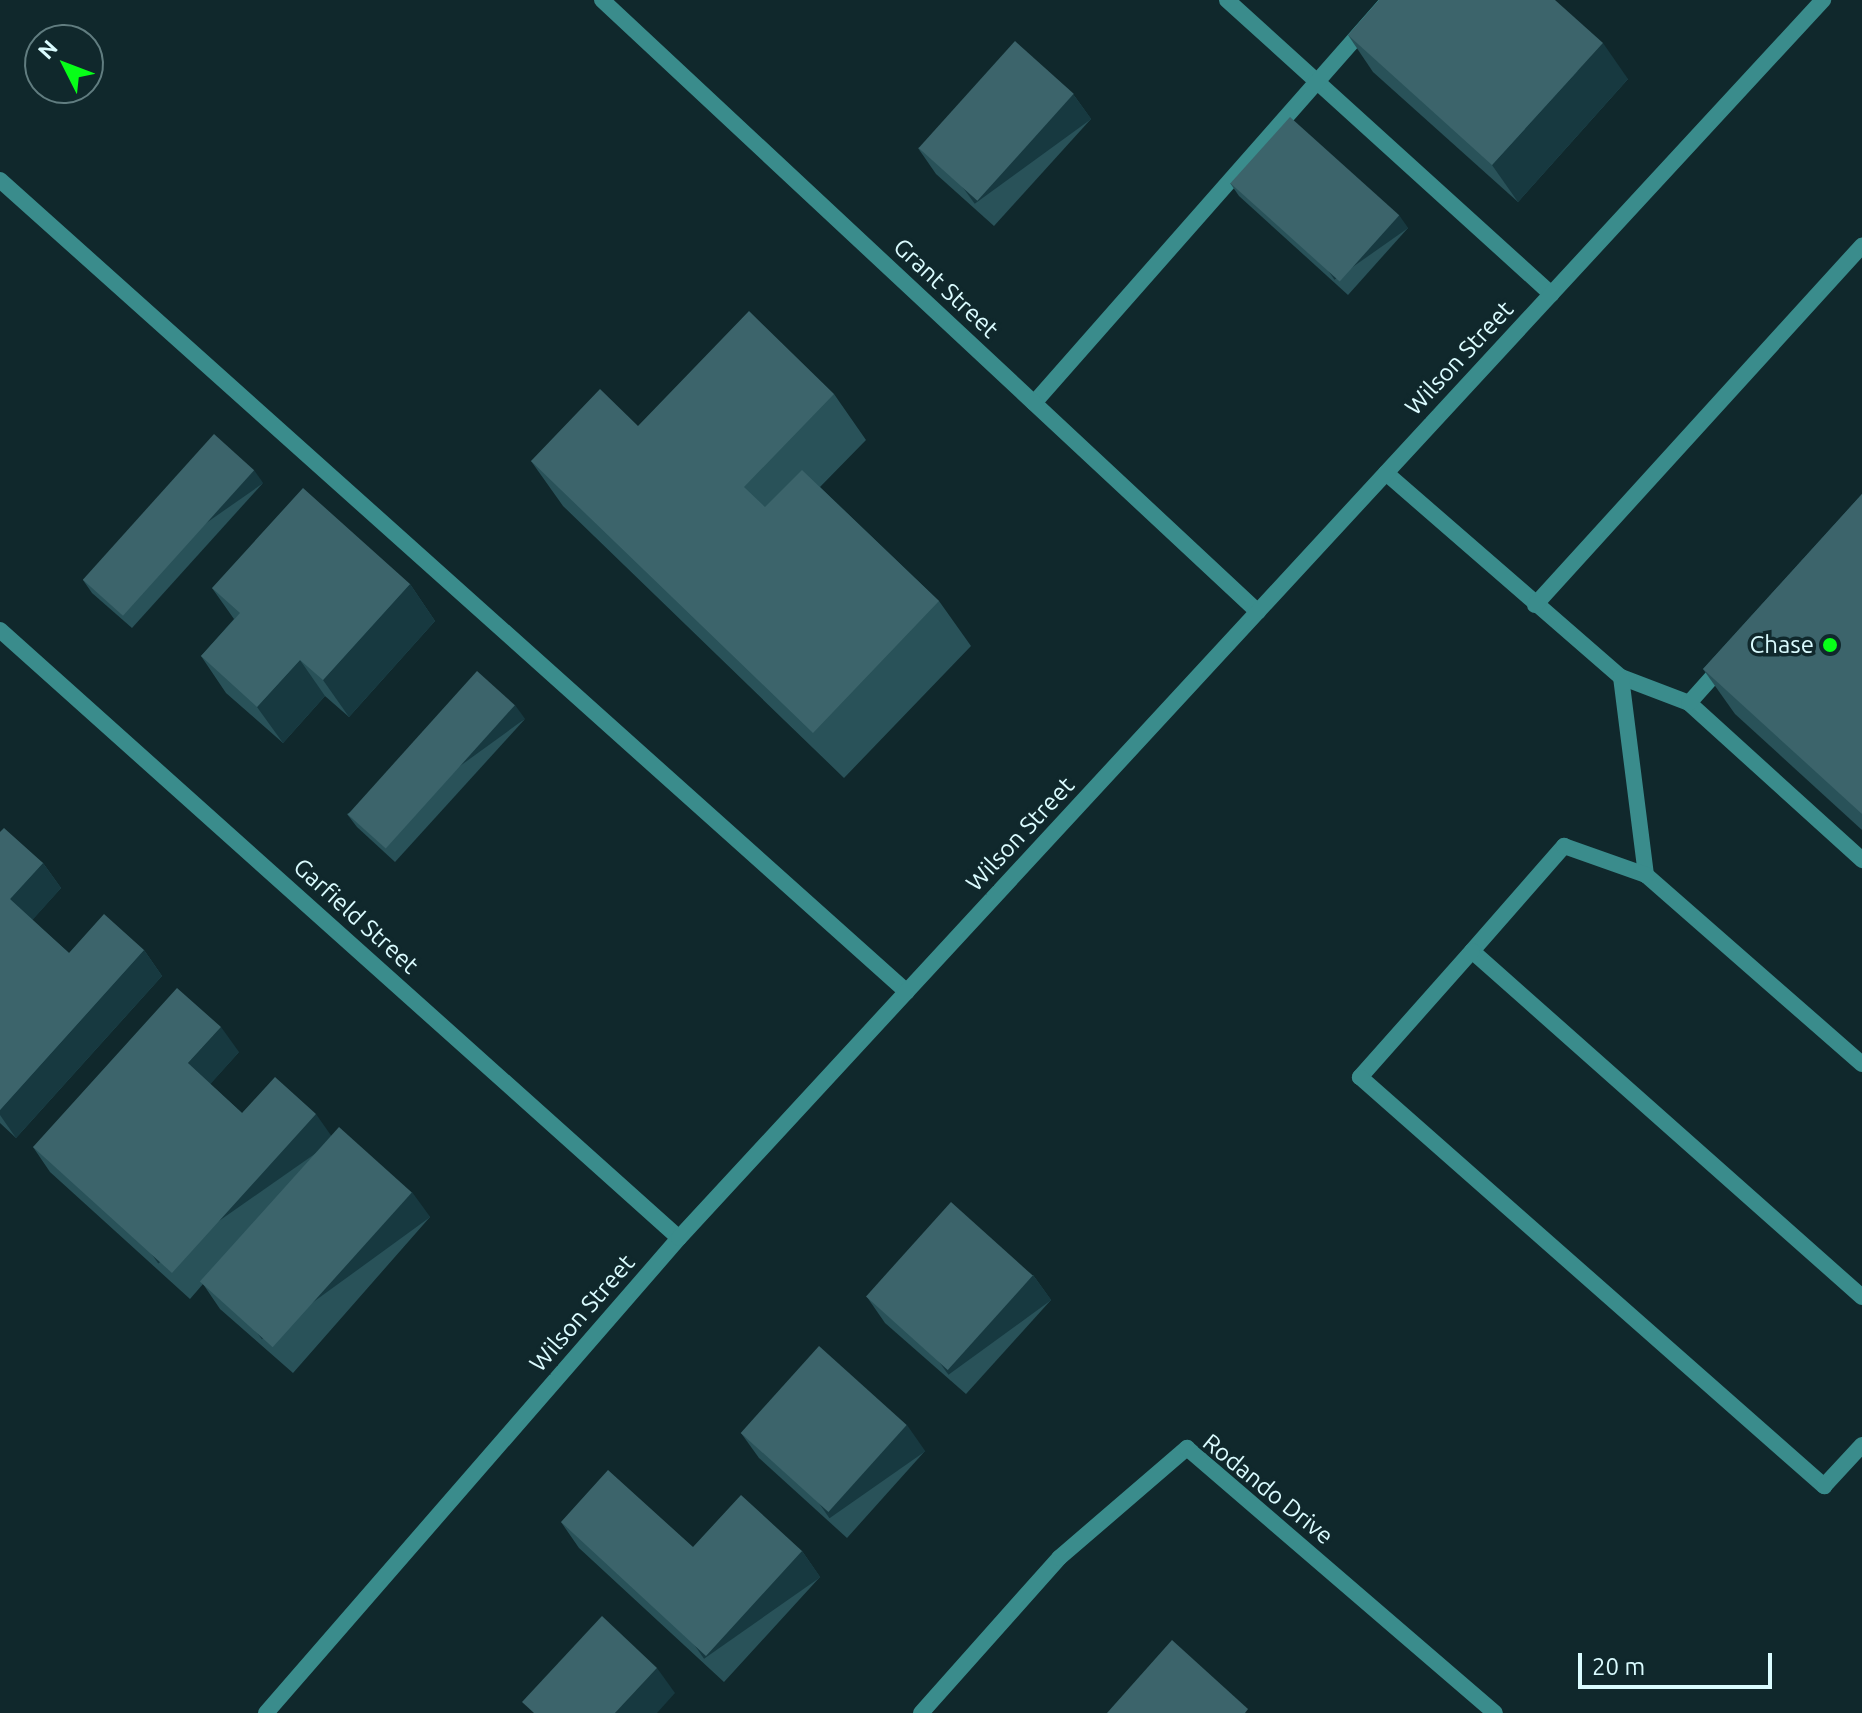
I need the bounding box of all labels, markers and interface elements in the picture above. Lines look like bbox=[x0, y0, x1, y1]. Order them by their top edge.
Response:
north arrow bbox=[24, 24, 104, 104]
text: N bbox=[32, 34, 62, 63]
street label: Grant Street bbox=[888, 232, 1004, 344]
street label: Wilson Street bbox=[1399, 295, 1519, 421]
place label: Chase bbox=[1750, 631, 1814, 659]
marker: Chase bbox=[1821, 636, 1839, 654]
street label: Wilson Street bbox=[960, 771, 1080, 897]
street label: Garfield Street bbox=[288, 852, 424, 980]
street label: Wilson Street bbox=[523, 1249, 641, 1377]
street label: Rodando Drive bbox=[1197, 1428, 1339, 1550]
scale bar bbox=[1582, 1637, 1776, 1687]
text: 20 m bbox=[1592, 1653, 1645, 1680]

